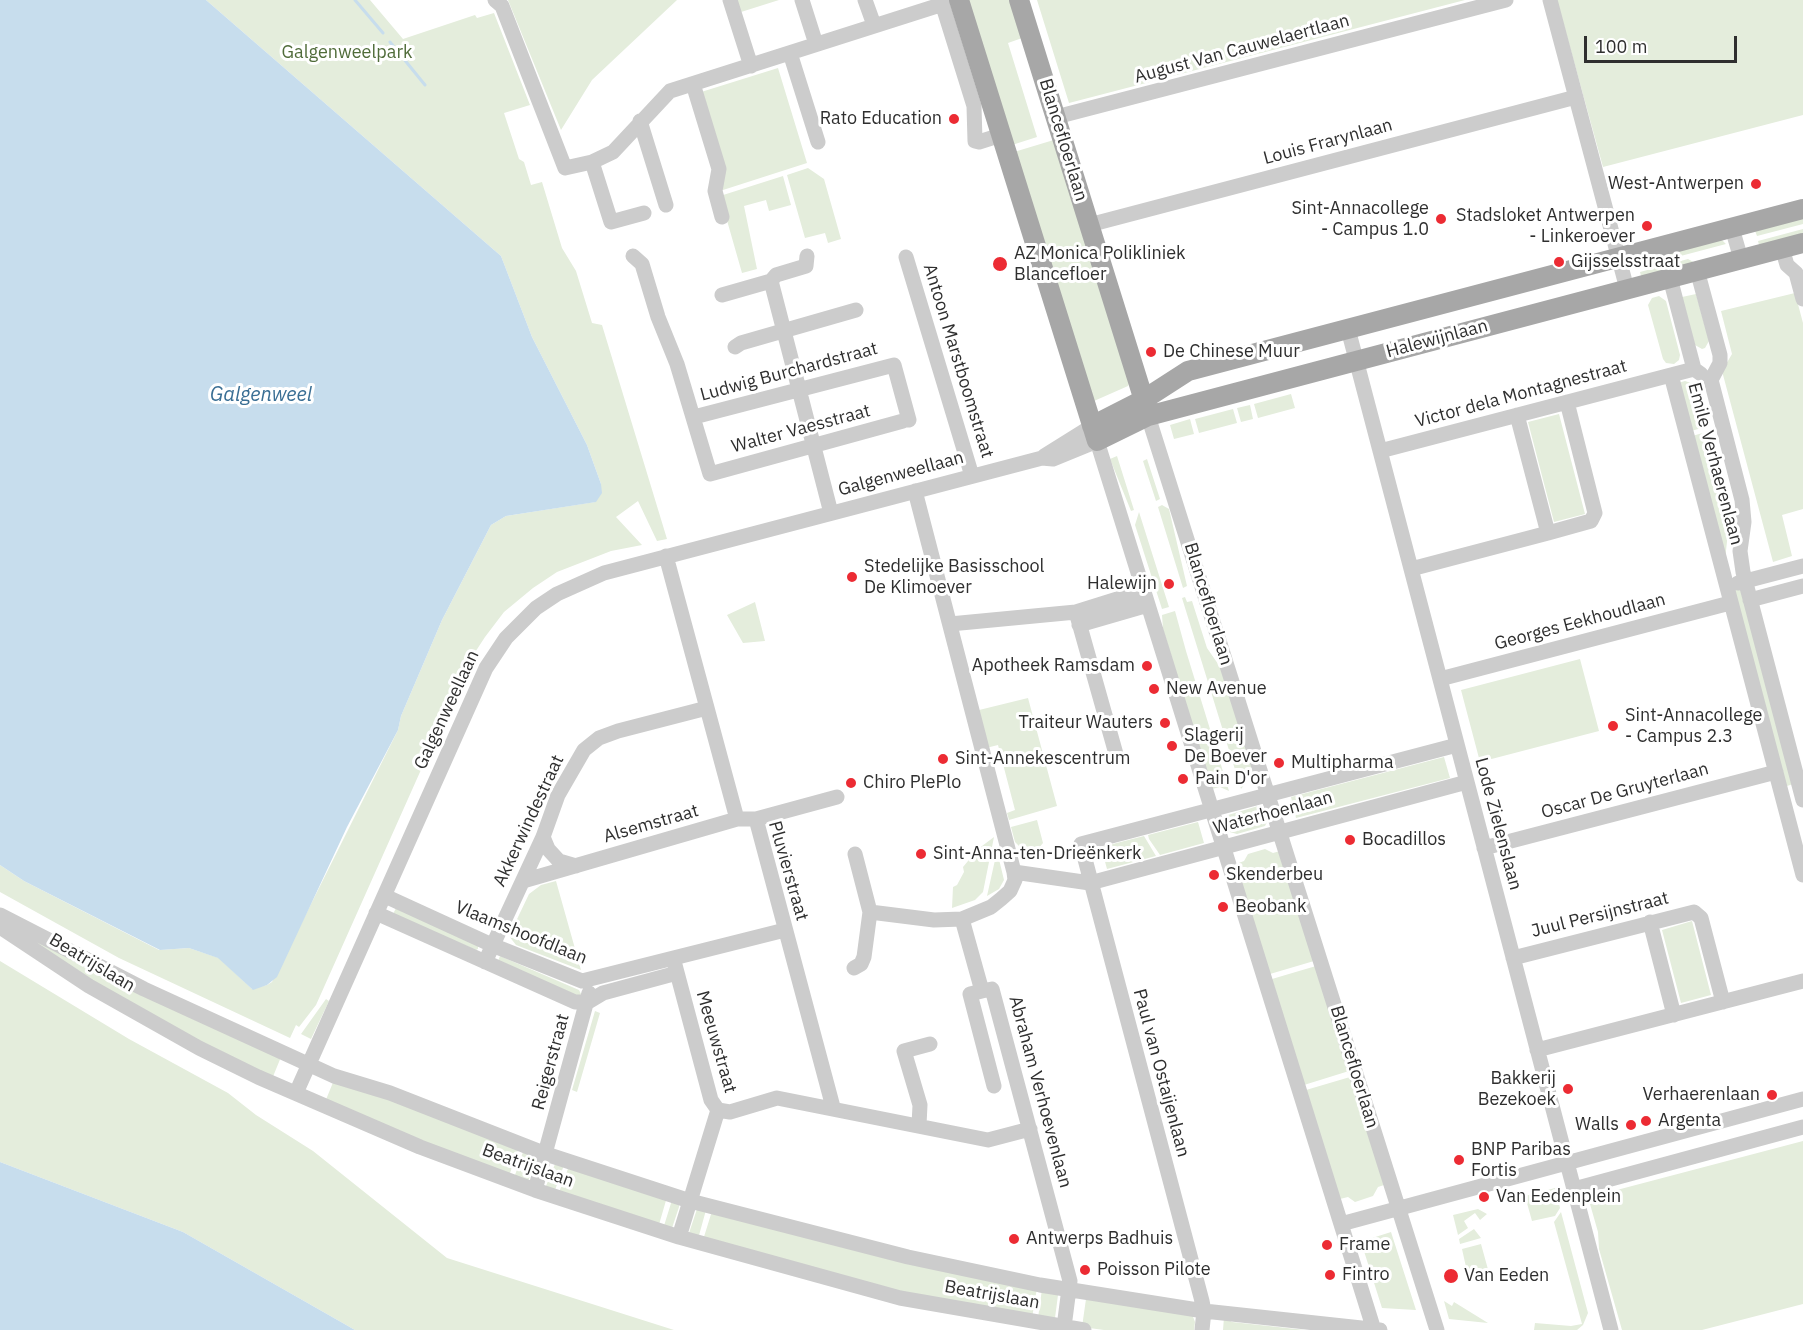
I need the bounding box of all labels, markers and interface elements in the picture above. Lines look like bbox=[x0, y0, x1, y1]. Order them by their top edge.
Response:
street label: August Van Cauwelaertlaan bbox=[1132, 10, 1352, 88]
scale bar bbox=[1587, 24, 1740, 62]
text: 100 m bbox=[1595, 35, 1647, 58]
park label: Galgenweelpark bbox=[282, 42, 412, 64]
street label: Blancefloerlaan bbox=[1034, 76, 1092, 204]
place label: Rato Education bbox=[820, 108, 942, 130]
marker: Rato Education bbox=[947, 112, 961, 126]
street label: Louis Frarynlaan bbox=[1261, 114, 1395, 170]
place label: West-Antwerpen bbox=[1608, 173, 1744, 195]
marker: West-Antwerpen bbox=[1749, 177, 1763, 191]
place label: Sint-Annacollege - Campus 1.0 bbox=[1292, 198, 1429, 240]
place label: Stadsloket Antwerpen - Linkeroever bbox=[1456, 205, 1635, 248]
marker: Sint-Annacollege - Campus 1.0 bbox=[1434, 212, 1448, 226]
marker: Stadsloket Antwerpen - Linkeroever bbox=[1640, 219, 1654, 233]
place label: AZ Monica Polikliniek Blancefloer bbox=[1014, 243, 1186, 286]
place label: Gijsselsstraat bbox=[1571, 251, 1680, 273]
marker: AZ Monica Polikliniek Blancefloer bbox=[991, 255, 1009, 273]
marker: Gijsselsstraat bbox=[1552, 255, 1566, 269]
street label: Antoon Marstboomstraat bbox=[918, 261, 998, 461]
street label: Halewijnlaan bbox=[1384, 315, 1490, 363]
street label: Ludwig Burchardstraat bbox=[698, 338, 880, 406]
place label: De Chinese Muur bbox=[1163, 341, 1300, 363]
marker: De Chinese Muur bbox=[1144, 345, 1158, 359]
street label: Victor dela Montagnestraat bbox=[1413, 355, 1629, 433]
street label: Emile Verhaerenlaan bbox=[1683, 380, 1747, 548]
water label: Galgenweel bbox=[210, 383, 312, 407]
street label: Walter Vaesstraat bbox=[729, 400, 873, 458]
street label: Galgenweellaan bbox=[836, 447, 966, 501]
street label: Blancefloerlaan bbox=[1179, 540, 1237, 668]
place label: Stedelijke Basisschool De Klimoever bbox=[864, 556, 1045, 598]
marker: Stedelijke Basisschool De Klimoever bbox=[845, 570, 859, 584]
place label: Halewijn bbox=[1087, 573, 1157, 595]
marker: Halewijn bbox=[1162, 577, 1176, 591]
street label: Georges Eekhoudlaan bbox=[1492, 589, 1668, 655]
street label: Galgenweellaan bbox=[410, 647, 484, 773]
place label: Apotheek Ramsdam bbox=[972, 655, 1135, 677]
marker: Apotheek Ramsdam bbox=[1140, 659, 1154, 673]
place label: New Avenue bbox=[1166, 678, 1267, 700]
marker: New Avenue bbox=[1147, 682, 1161, 696]
place label: Sint-Annacollege - Campus 2.3 bbox=[1625, 705, 1762, 748]
place label: Traiteur Wauters bbox=[1018, 712, 1153, 734]
marker: Traiteur Wauters bbox=[1158, 716, 1172, 730]
marker: Sint-Annacollege - Campus 2.3 bbox=[1606, 719, 1620, 733]
place label: Slagerij De Boever bbox=[1184, 725, 1267, 768]
marker: Slagerij De Boever bbox=[1165, 739, 1179, 753]
place label: Sint-Annekescentrum bbox=[955, 748, 1131, 770]
street label: Akkerwindestraat bbox=[489, 752, 569, 890]
marker: Sint-Annekescentrum bbox=[936, 752, 950, 766]
place label: Multipharma bbox=[1291, 752, 1394, 774]
street label: Lode Zielenslaan bbox=[1470, 755, 1526, 893]
marker: Multipharma bbox=[1272, 756, 1286, 770]
street label: Oscar De Gruyterlaan bbox=[1539, 758, 1711, 824]
place label: Pain D'or bbox=[1195, 768, 1267, 790]
place label: Chiro PlePlo bbox=[863, 772, 961, 794]
marker: Pain D'or bbox=[1176, 772, 1190, 786]
marker: Chiro PlePlo bbox=[844, 776, 858, 790]
street label: Waterhoenlaan bbox=[1211, 787, 1335, 839]
street label: Alsemstraat bbox=[601, 800, 701, 848]
street label: Pluvierstraat bbox=[763, 819, 813, 923]
place label: Bocadillos bbox=[1362, 829, 1446, 851]
marker: Bocadillos bbox=[1343, 833, 1357, 847]
place label: Sint-Anna-ten-Drieënkerk bbox=[933, 843, 1142, 865]
marker: Sint-Anna-ten-Drieënkerk bbox=[914, 847, 928, 861]
place label: Skenderbeu bbox=[1226, 864, 1323, 886]
marker: Skenderbeu bbox=[1207, 868, 1221, 882]
street label: Juul Persijnstraat bbox=[1529, 887, 1671, 943]
place label: Beobank bbox=[1235, 896, 1306, 918]
street label: Vlaamshoofdlaan bbox=[452, 897, 590, 969]
marker: Beobank bbox=[1216, 900, 1230, 914]
street label: Beatrijslaan bbox=[45, 929, 139, 997]
street label: Paul van Ostaijenlaan bbox=[1128, 987, 1194, 1159]
street label: Meeuwstraat bbox=[691, 988, 741, 1096]
street label: Abraham Verhoevenlaan bbox=[1004, 994, 1076, 1190]
street label: Blancefloerlaan bbox=[1325, 1003, 1383, 1131]
street label: Reigerstraat bbox=[528, 1012, 574, 1112]
place label: Bakkerij Bezekoek bbox=[1478, 1068, 1556, 1110]
marker: Bakkerij Bezekoek bbox=[1561, 1082, 1575, 1096]
place label: Verhaerenlaan bbox=[1642, 1084, 1760, 1106]
marker: Verhaerenlaan bbox=[1765, 1088, 1779, 1102]
place label: Argenta bbox=[1658, 1110, 1721, 1132]
place label: Walls bbox=[1575, 1114, 1619, 1136]
marker: Argenta bbox=[1639, 1114, 1653, 1128]
marker: Walls bbox=[1624, 1118, 1638, 1132]
street label: Beatrijslaan bbox=[479, 1139, 577, 1193]
place label: BNP Paribas Fortis bbox=[1471, 1139, 1571, 1182]
marker: BNP Paribas Fortis bbox=[1452, 1153, 1466, 1167]
place label: Van Eedenplein bbox=[1496, 1186, 1621, 1208]
marker: Van Eedenplein bbox=[1477, 1190, 1491, 1204]
place label: Antwerps Badhuis bbox=[1026, 1228, 1173, 1250]
marker: Antwerps Badhuis bbox=[1007, 1232, 1021, 1246]
place label: Frame bbox=[1339, 1234, 1390, 1256]
marker: Frame bbox=[1320, 1238, 1334, 1252]
place label: Poisson Pilote bbox=[1097, 1259, 1211, 1281]
marker: Poisson Pilote bbox=[1078, 1263, 1092, 1277]
place label: Fintro bbox=[1342, 1264, 1390, 1286]
place label: Van Eeden bbox=[1464, 1265, 1549, 1287]
marker: Van Eeden bbox=[1442, 1267, 1460, 1285]
marker: Fintro bbox=[1323, 1268, 1337, 1282]
street label: Beatrijslaan bbox=[943, 1276, 1041, 1314]

